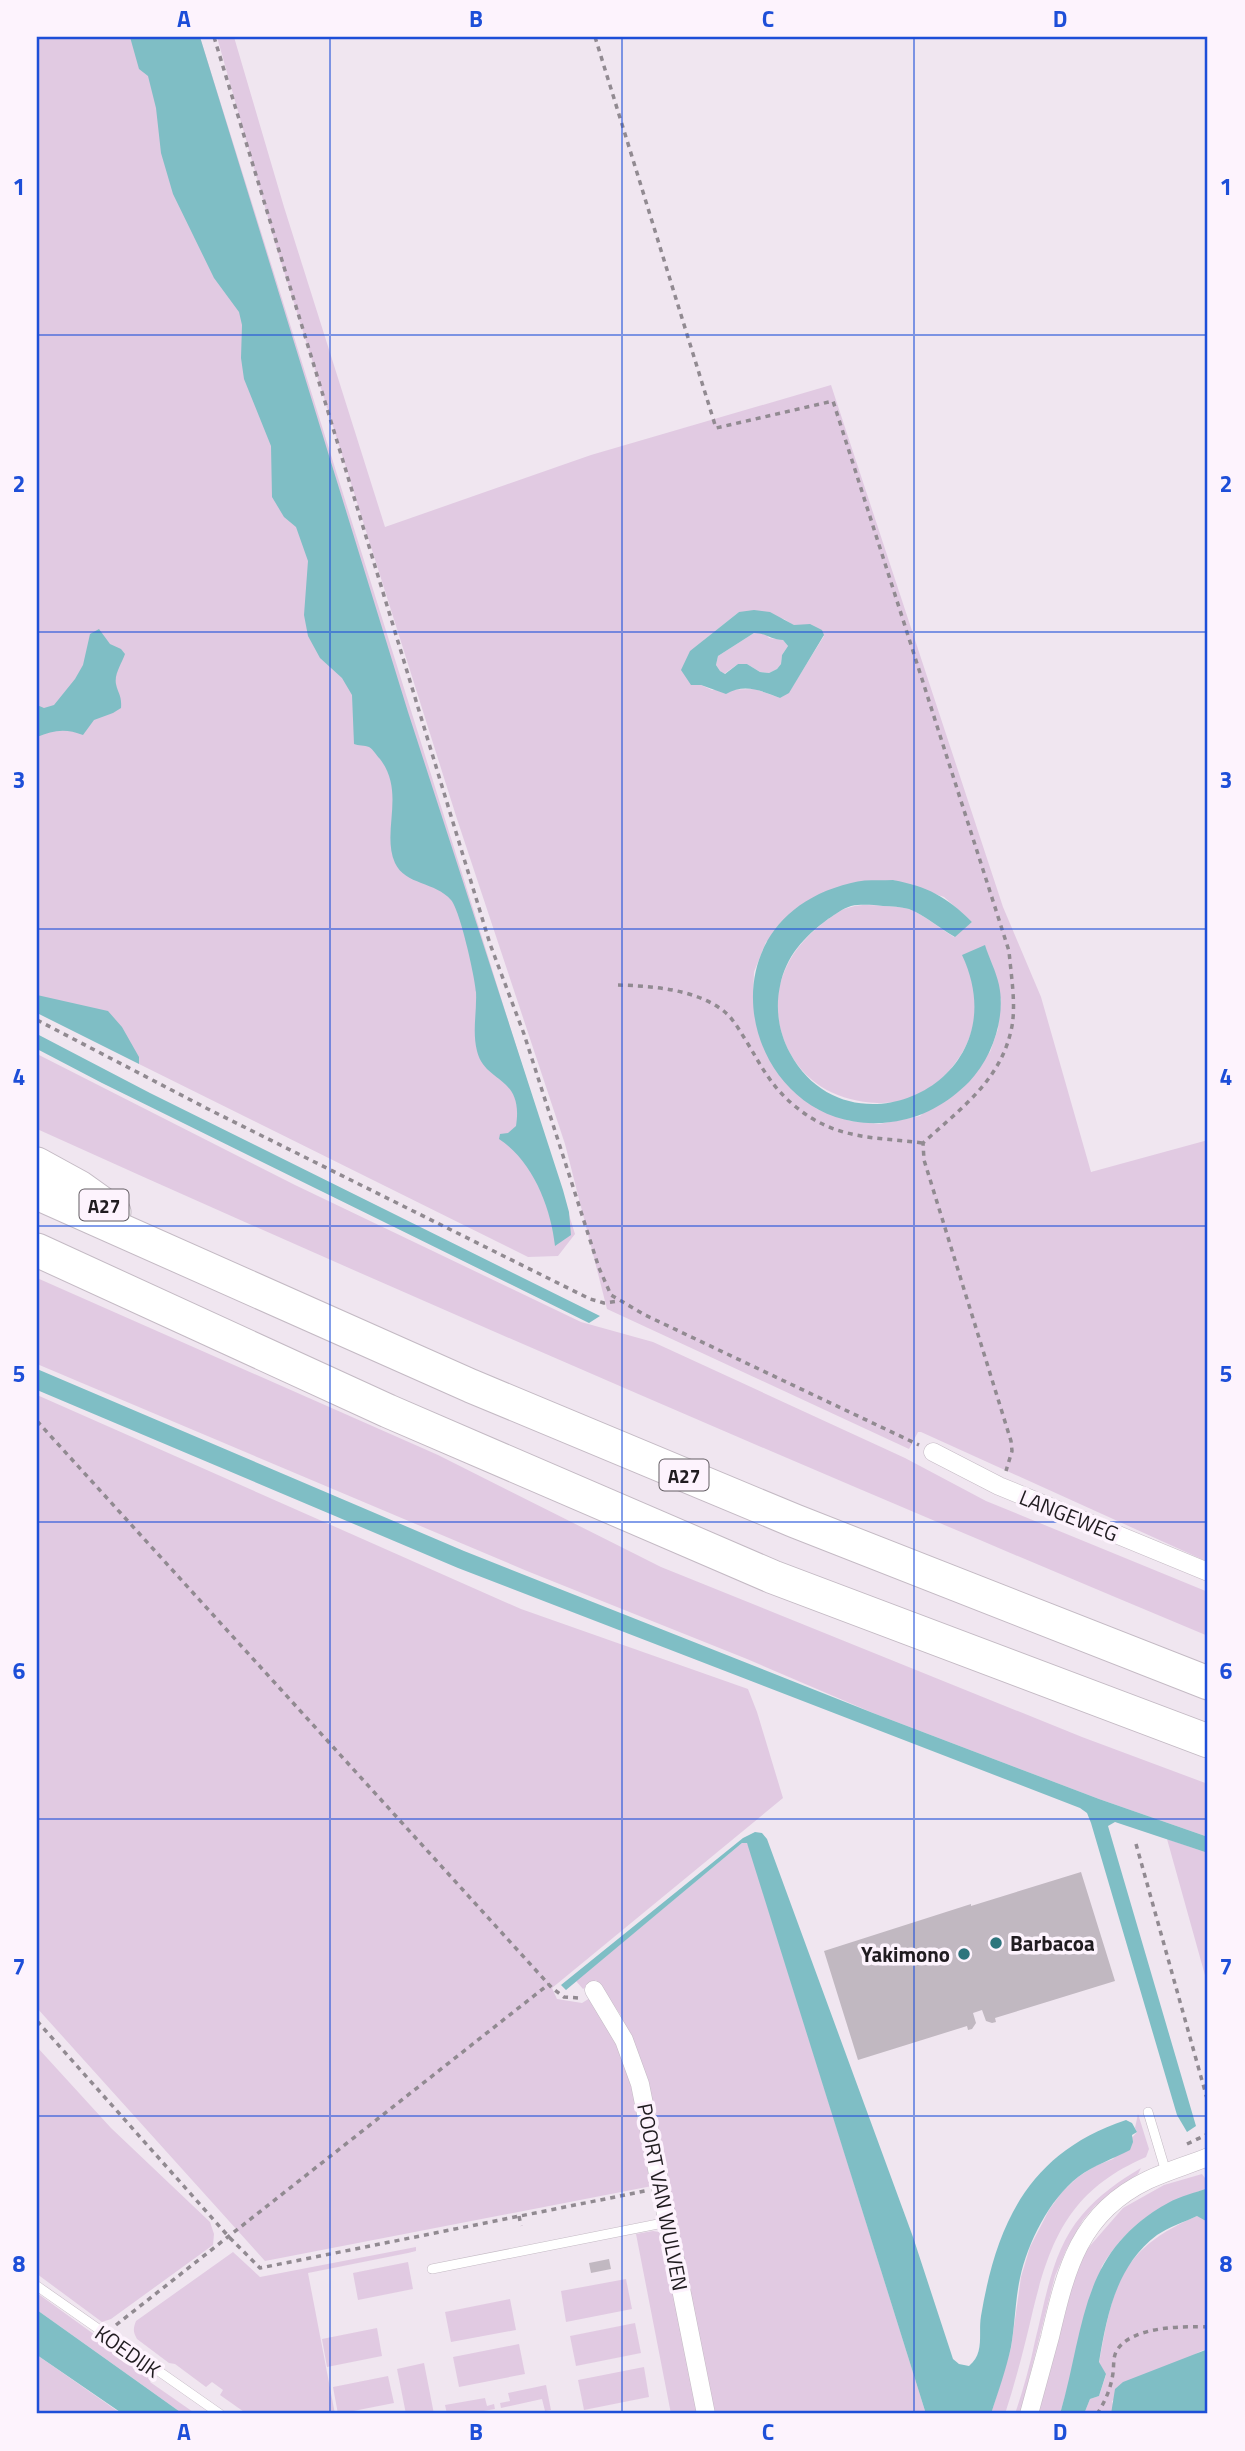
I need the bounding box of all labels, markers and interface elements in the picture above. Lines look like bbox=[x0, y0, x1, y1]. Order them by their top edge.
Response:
text: A bbox=[177, 1, 191, 36]
text: B bbox=[469, 1, 483, 36]
text: C bbox=[762, 1, 774, 36]
text: D bbox=[1053, 1, 1067, 36]
text: 1 bbox=[13, 169, 25, 204]
text: 1 bbox=[1220, 169, 1232, 204]
text: 2 bbox=[13, 466, 25, 501]
text: 2 bbox=[1220, 466, 1232, 501]
text: 3 bbox=[13, 762, 25, 797]
text: 3 bbox=[1220, 762, 1232, 797]
text: 4 bbox=[13, 1059, 25, 1094]
text: 4 bbox=[1220, 1059, 1232, 1094]
road number: A27 bbox=[80, 1190, 128, 1220]
text: 5 bbox=[13, 1356, 25, 1391]
text: 5 bbox=[1220, 1356, 1232, 1391]
road number: A27 bbox=[660, 1460, 708, 1490]
street label: LANGEWEG bbox=[1015, 1481, 1123, 1549]
text: 6 bbox=[13, 1653, 26, 1688]
text: 6 bbox=[1220, 1653, 1233, 1688]
place label: Barbacoa bbox=[1010, 1927, 1095, 1959]
marker: Barbacoa bbox=[988, 1935, 1004, 1951]
place label: Yakimono bbox=[861, 1938, 950, 1970]
marker: Yakimono bbox=[956, 1946, 972, 1962]
text: 7 bbox=[13, 1949, 25, 1984]
text: 7 bbox=[1220, 1949, 1232, 1984]
street label: POORT VAN WULVEN bbox=[629, 2100, 697, 2294]
text: 8 bbox=[13, 2246, 26, 2281]
text: 8 bbox=[1220, 2246, 1233, 2281]
street label: KOEDIJK bbox=[89, 2317, 167, 2385]
text: A bbox=[177, 2414, 191, 2449]
text: B bbox=[469, 2414, 483, 2449]
text: C bbox=[762, 2414, 774, 2449]
text: D bbox=[1053, 2414, 1067, 2449]

